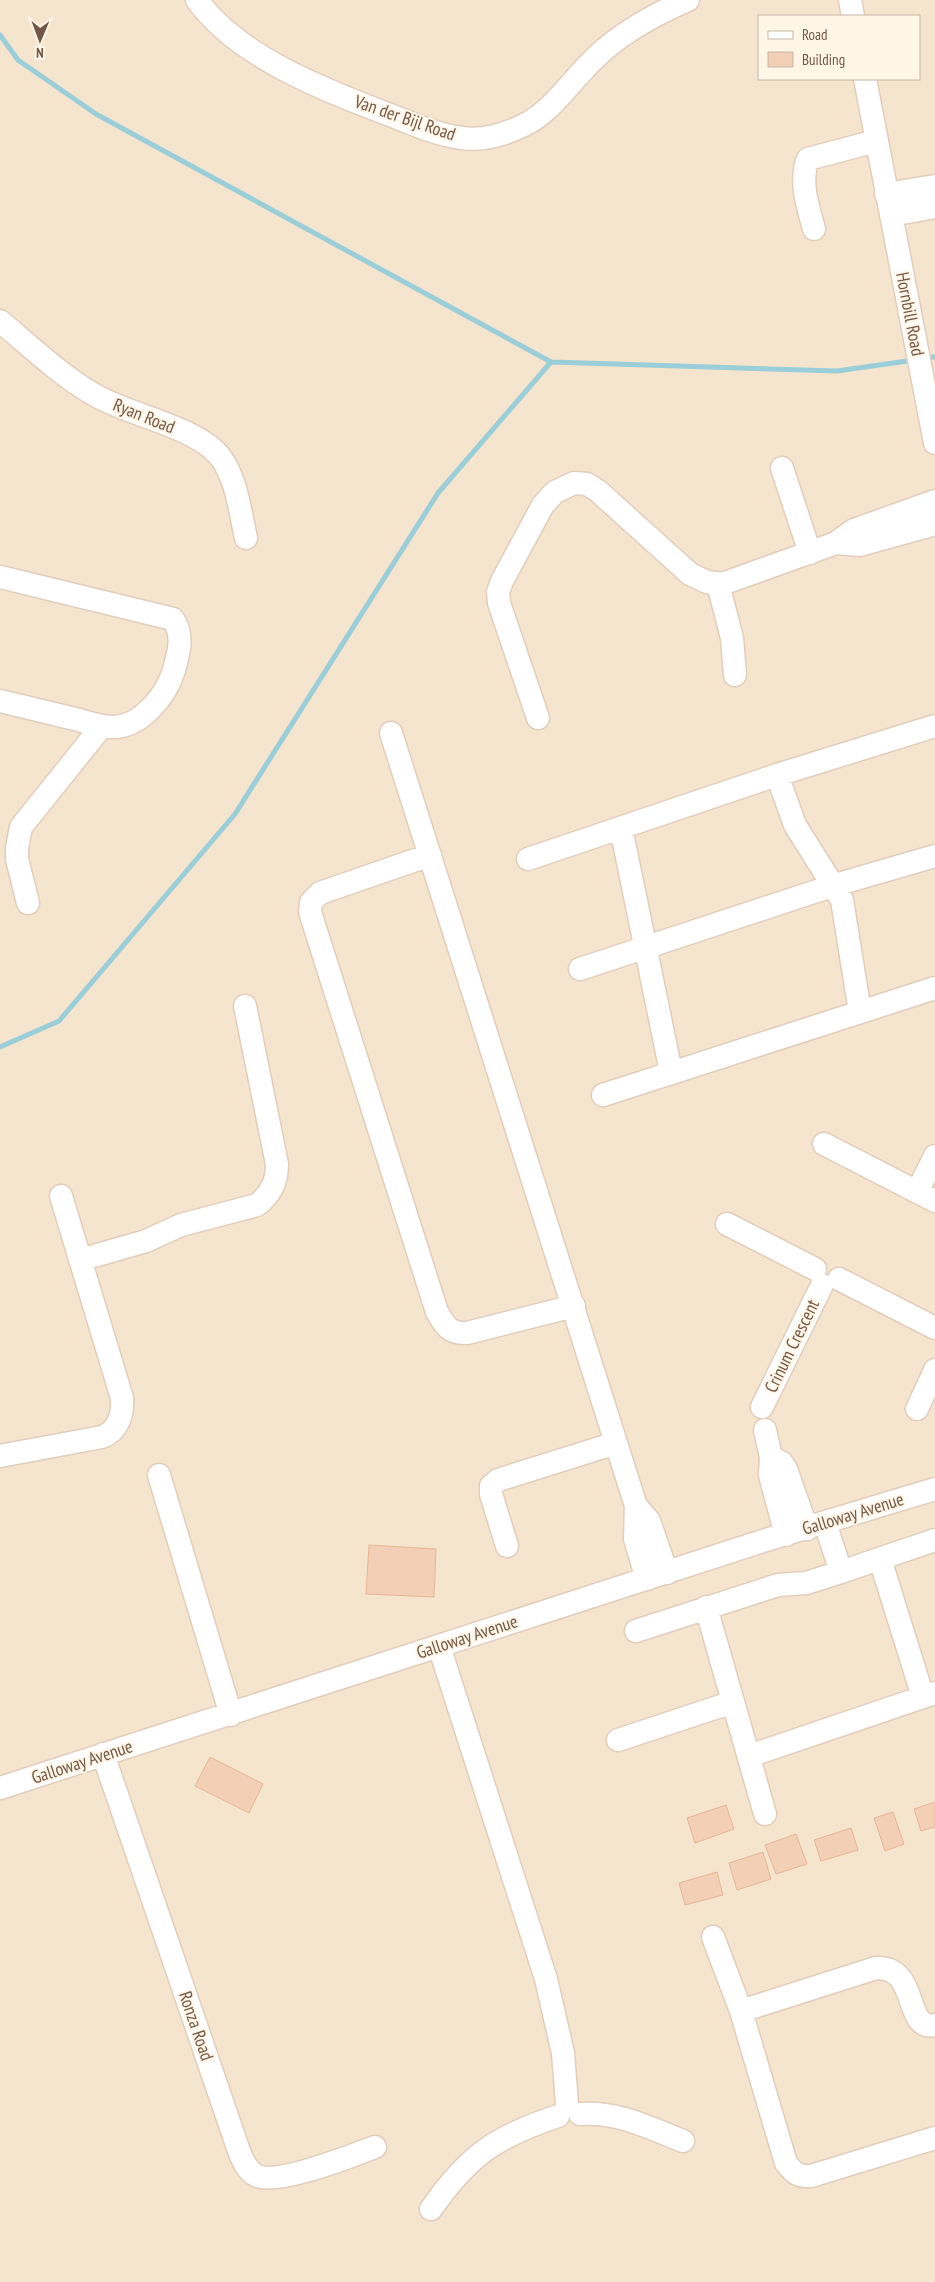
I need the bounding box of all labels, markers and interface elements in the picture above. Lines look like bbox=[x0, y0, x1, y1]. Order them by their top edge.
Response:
north arrow bbox=[15, 15, 65, 65]
legend bbox=[758, 15, 920, 80]
text: Road bbox=[802, 25, 828, 44]
text: N bbox=[36, 44, 44, 62]
text: Building bbox=[802, 50, 845, 69]
street label: Van der Bijl Road bbox=[351, 89, 459, 146]
street label: Hornbill Road bbox=[891, 270, 930, 358]
street label: Ryan Road bbox=[110, 393, 178, 438]
street label: Crinum Crescent bbox=[759, 1295, 824, 1396]
street label: Galloway Avenue bbox=[799, 1487, 906, 1540]
street label: Galloway Avenue bbox=[413, 1609, 520, 1664]
street label: Galloway Avenue bbox=[28, 1734, 135, 1789]
street label: Ronza Road bbox=[174, 1988, 219, 2064]

